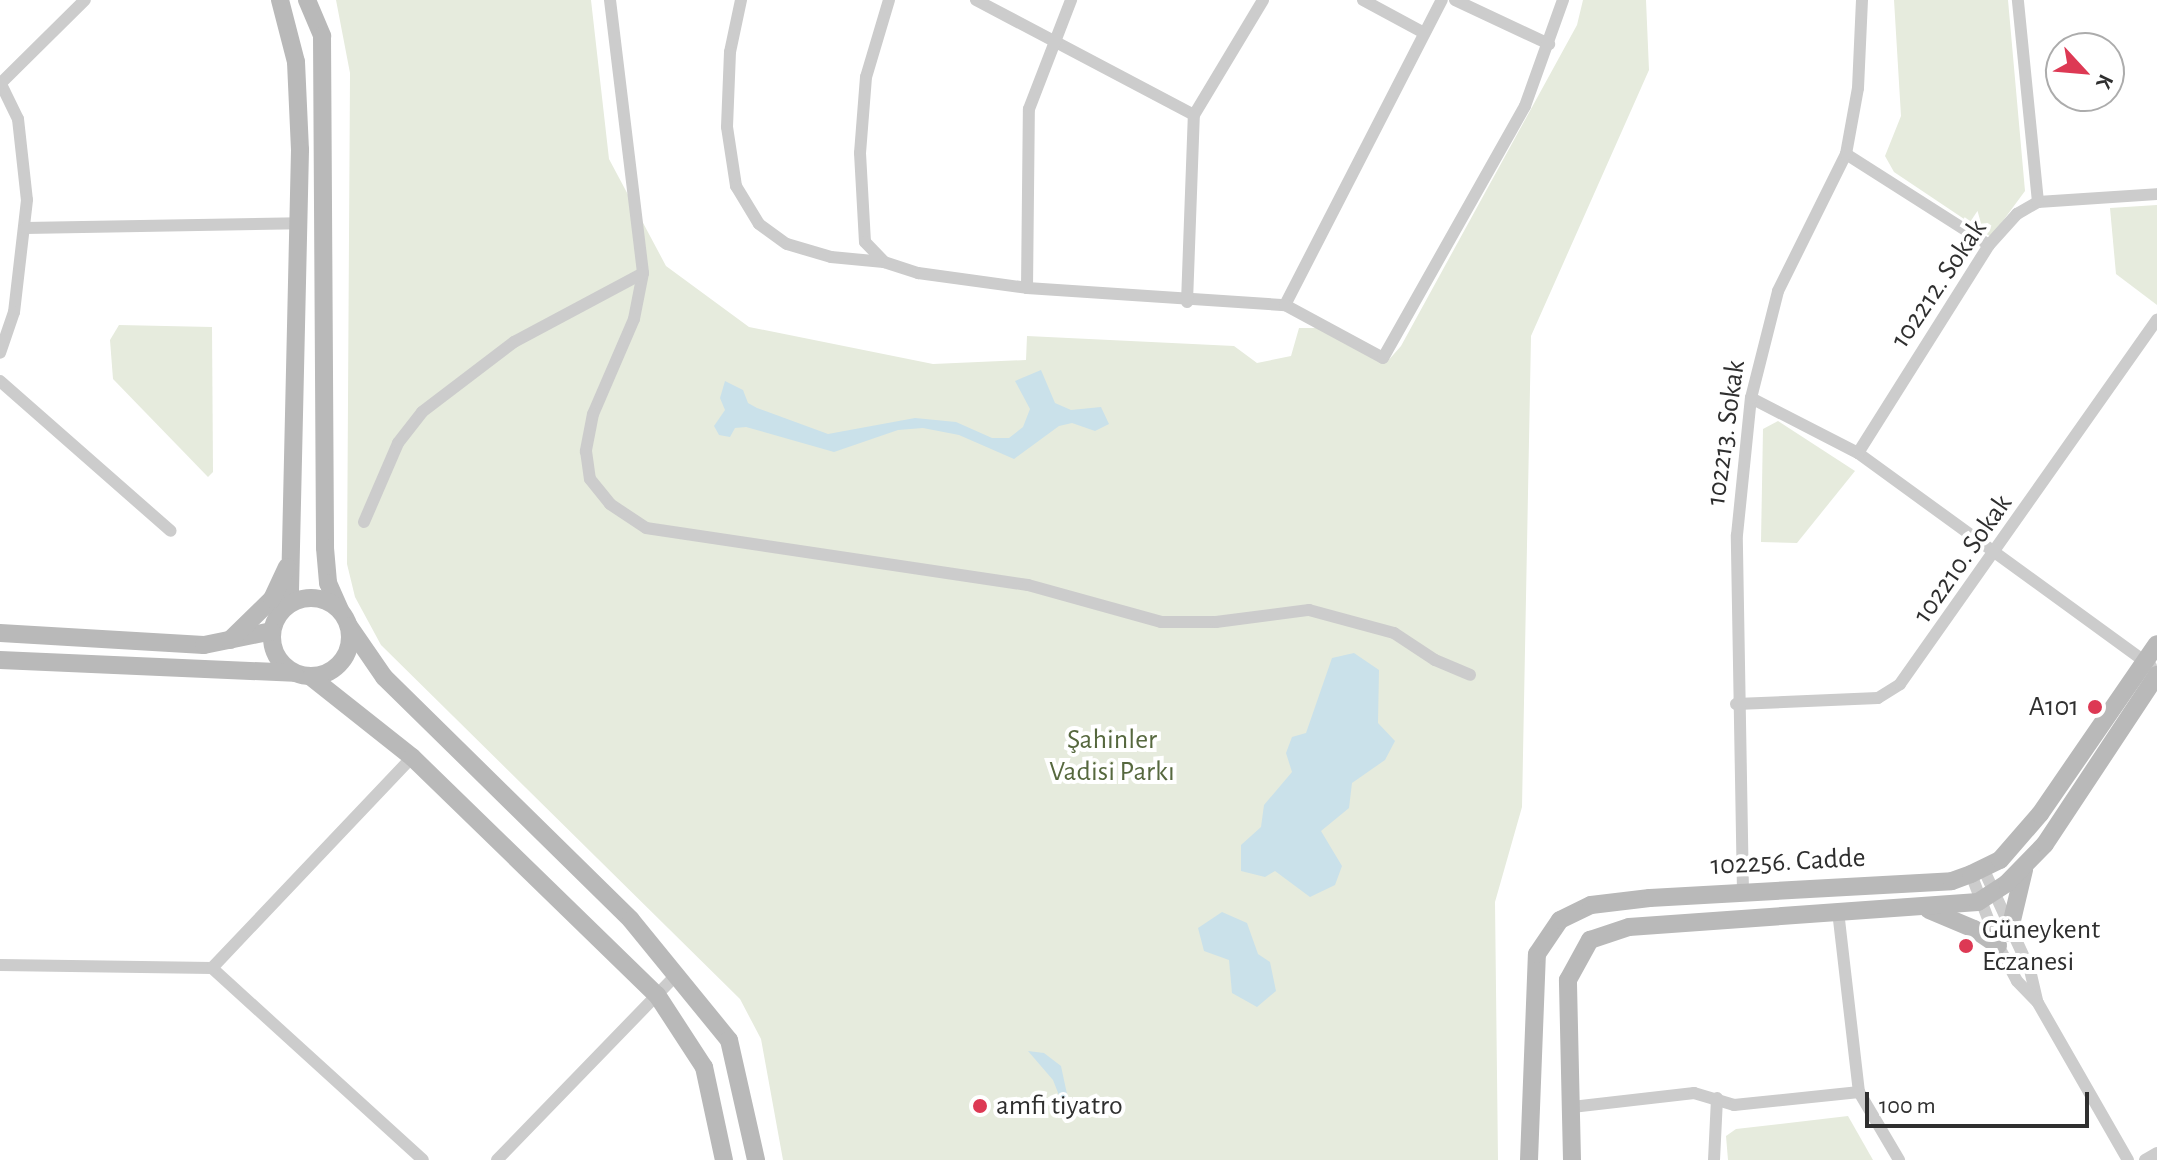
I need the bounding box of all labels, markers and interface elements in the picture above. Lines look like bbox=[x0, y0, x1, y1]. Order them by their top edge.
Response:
north arrow bbox=[2045, 32, 2125, 112]
text: K bbox=[2092, 71, 2117, 92]
street label: 102212. Sokak bbox=[1884, 213, 1994, 355]
street label: 102213. Sokak bbox=[1699, 358, 1753, 508]
street label: 102210. Sokak bbox=[1906, 488, 2020, 630]
place label: A101 bbox=[2029, 690, 2079, 724]
marker: A101 bbox=[2086, 698, 2104, 716]
park label: Şahinler Vadisi Parkı bbox=[1049, 723, 1175, 789]
street label: 102256. Cadde bbox=[1710, 841, 1866, 883]
place label: Güneykent Eczanesi bbox=[1982, 913, 2100, 979]
marker: Güneykent Eczanesi bbox=[1957, 937, 1975, 955]
scale bar bbox=[1869, 1076, 2093, 1126]
place label: amfi tiyatro bbox=[996, 1089, 1123, 1123]
text: 100 m bbox=[1879, 1094, 1936, 1118]
marker: amfi tiyatro bbox=[971, 1097, 989, 1115]

